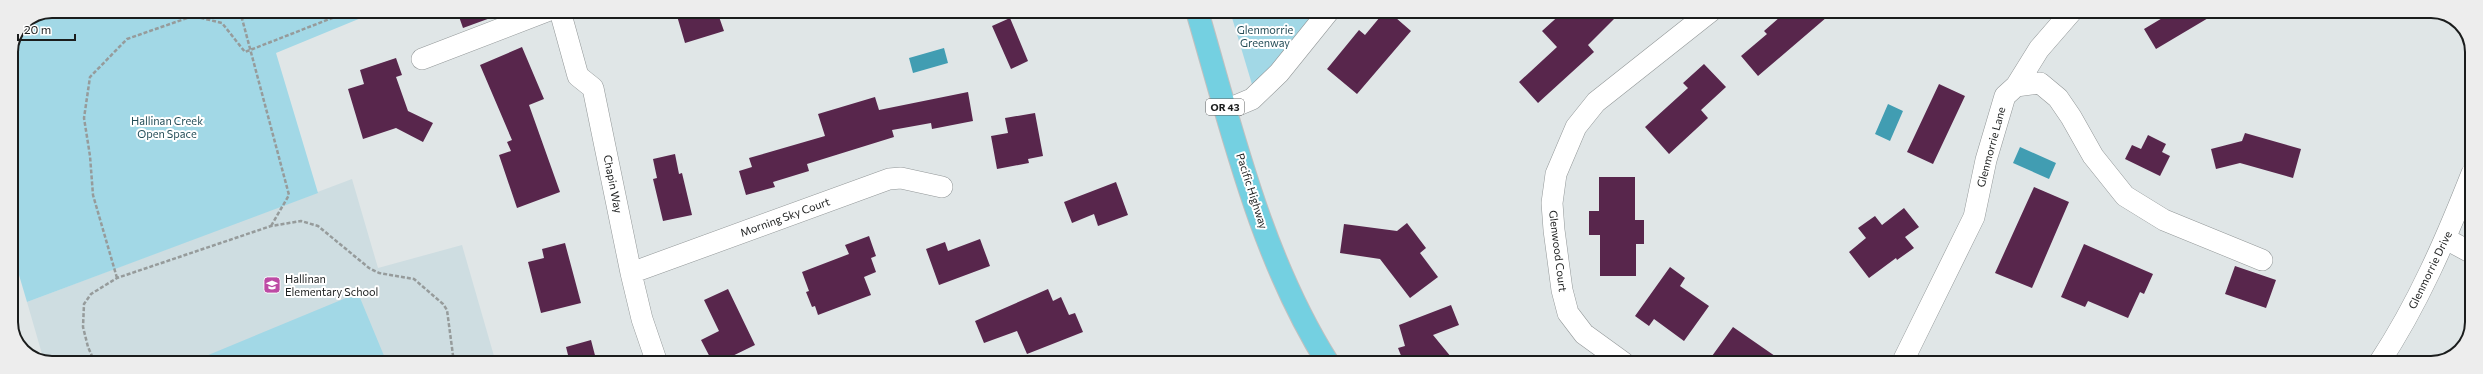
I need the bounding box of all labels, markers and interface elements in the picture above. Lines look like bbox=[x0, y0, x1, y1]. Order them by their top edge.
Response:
scale bar bbox=[18, 16, 75, 42]
text: 20 m bbox=[24, 22, 51, 36]
park label: Glenmorrie Greenway bbox=[1237, 23, 1293, 49]
road number: OR 43 bbox=[1206, 99, 1244, 115]
street label: Glenmorrie Lane bbox=[1974, 105, 2008, 189]
park label: Hallinan Creek Open Space bbox=[131, 114, 203, 140]
street label: Pacific Highway bbox=[1234, 151, 1271, 231]
street label: Chapin Way bbox=[601, 154, 626, 215]
street label: Morning Sky Court bbox=[738, 194, 832, 239]
street label: Glenwood Court bbox=[1547, 209, 1570, 293]
street label: Glenmorrie Drive bbox=[2405, 228, 2454, 311]
place label: Hallinan Elementary School bbox=[285, 272, 378, 298]
school or university icon: Hallinan Elementary School bbox=[262, 275, 282, 295]

